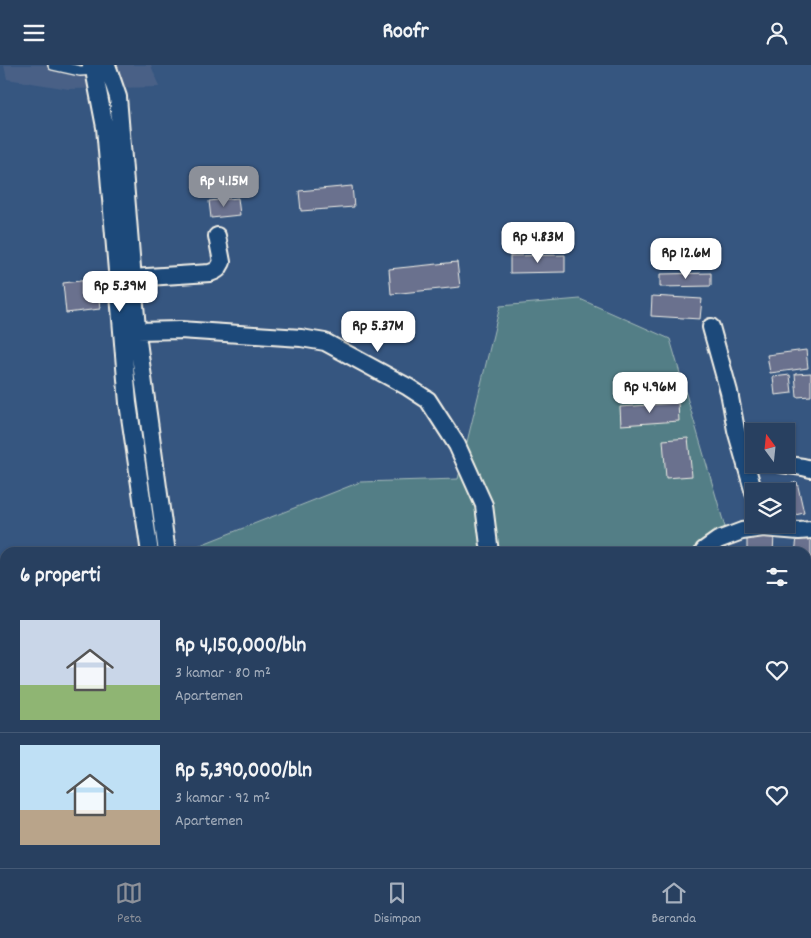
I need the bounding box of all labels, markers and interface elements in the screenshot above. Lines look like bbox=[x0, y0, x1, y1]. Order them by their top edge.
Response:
text: Roofr bbox=[382, 17, 429, 48]
icon: menu bbox=[20, 19, 48, 47]
icon: person bbox=[763, 19, 791, 47]
pin: Rp 4.15M bbox=[172, 165, 276, 208]
text: Rp 4.15M bbox=[200, 170, 248, 193]
pin: Rp 4.83M bbox=[486, 221, 590, 264]
text: Rp 4.83M bbox=[512, 226, 564, 249]
pin: Rp 12.6M bbox=[634, 237, 738, 280]
text: Rp 12.6M bbox=[661, 242, 711, 265]
pin: Rp 5.39M bbox=[68, 271, 172, 313]
text: Rp 5.39M bbox=[94, 275, 146, 298]
pin: Rp 5.37M bbox=[326, 311, 430, 353]
text: Rp 5.37M bbox=[352, 315, 404, 338]
pin: Rp 4.96M bbox=[598, 371, 702, 414]
text: Rp 4.96M bbox=[624, 376, 676, 399]
north arrow bbox=[745, 423, 795, 473]
map controls bbox=[745, 423, 795, 533]
button: layers bbox=[745, 483, 795, 533]
text: 6 properti bbox=[20, 562, 100, 592]
icon: filters bbox=[763, 563, 791, 591]
text: Rp 4,150,000/bln bbox=[175, 632, 306, 662]
icon: home bbox=[60, 640, 120, 700]
icon: heart bbox=[763, 656, 791, 684]
text: 3 kamar · 80 m² bbox=[175, 662, 271, 685]
text: Apartemen bbox=[175, 685, 243, 708]
text: Rp 5,390,000/bln bbox=[175, 757, 312, 787]
icon: home bbox=[60, 765, 120, 825]
icon: heart bbox=[763, 781, 791, 809]
text: 3 kamar · 92 m² bbox=[175, 787, 270, 810]
text: Apartemen bbox=[175, 810, 243, 833]
tab: Peta bbox=[115, 879, 143, 929]
tab: Disimpan bbox=[374, 879, 421, 929]
tab: Beranda bbox=[652, 879, 696, 929]

